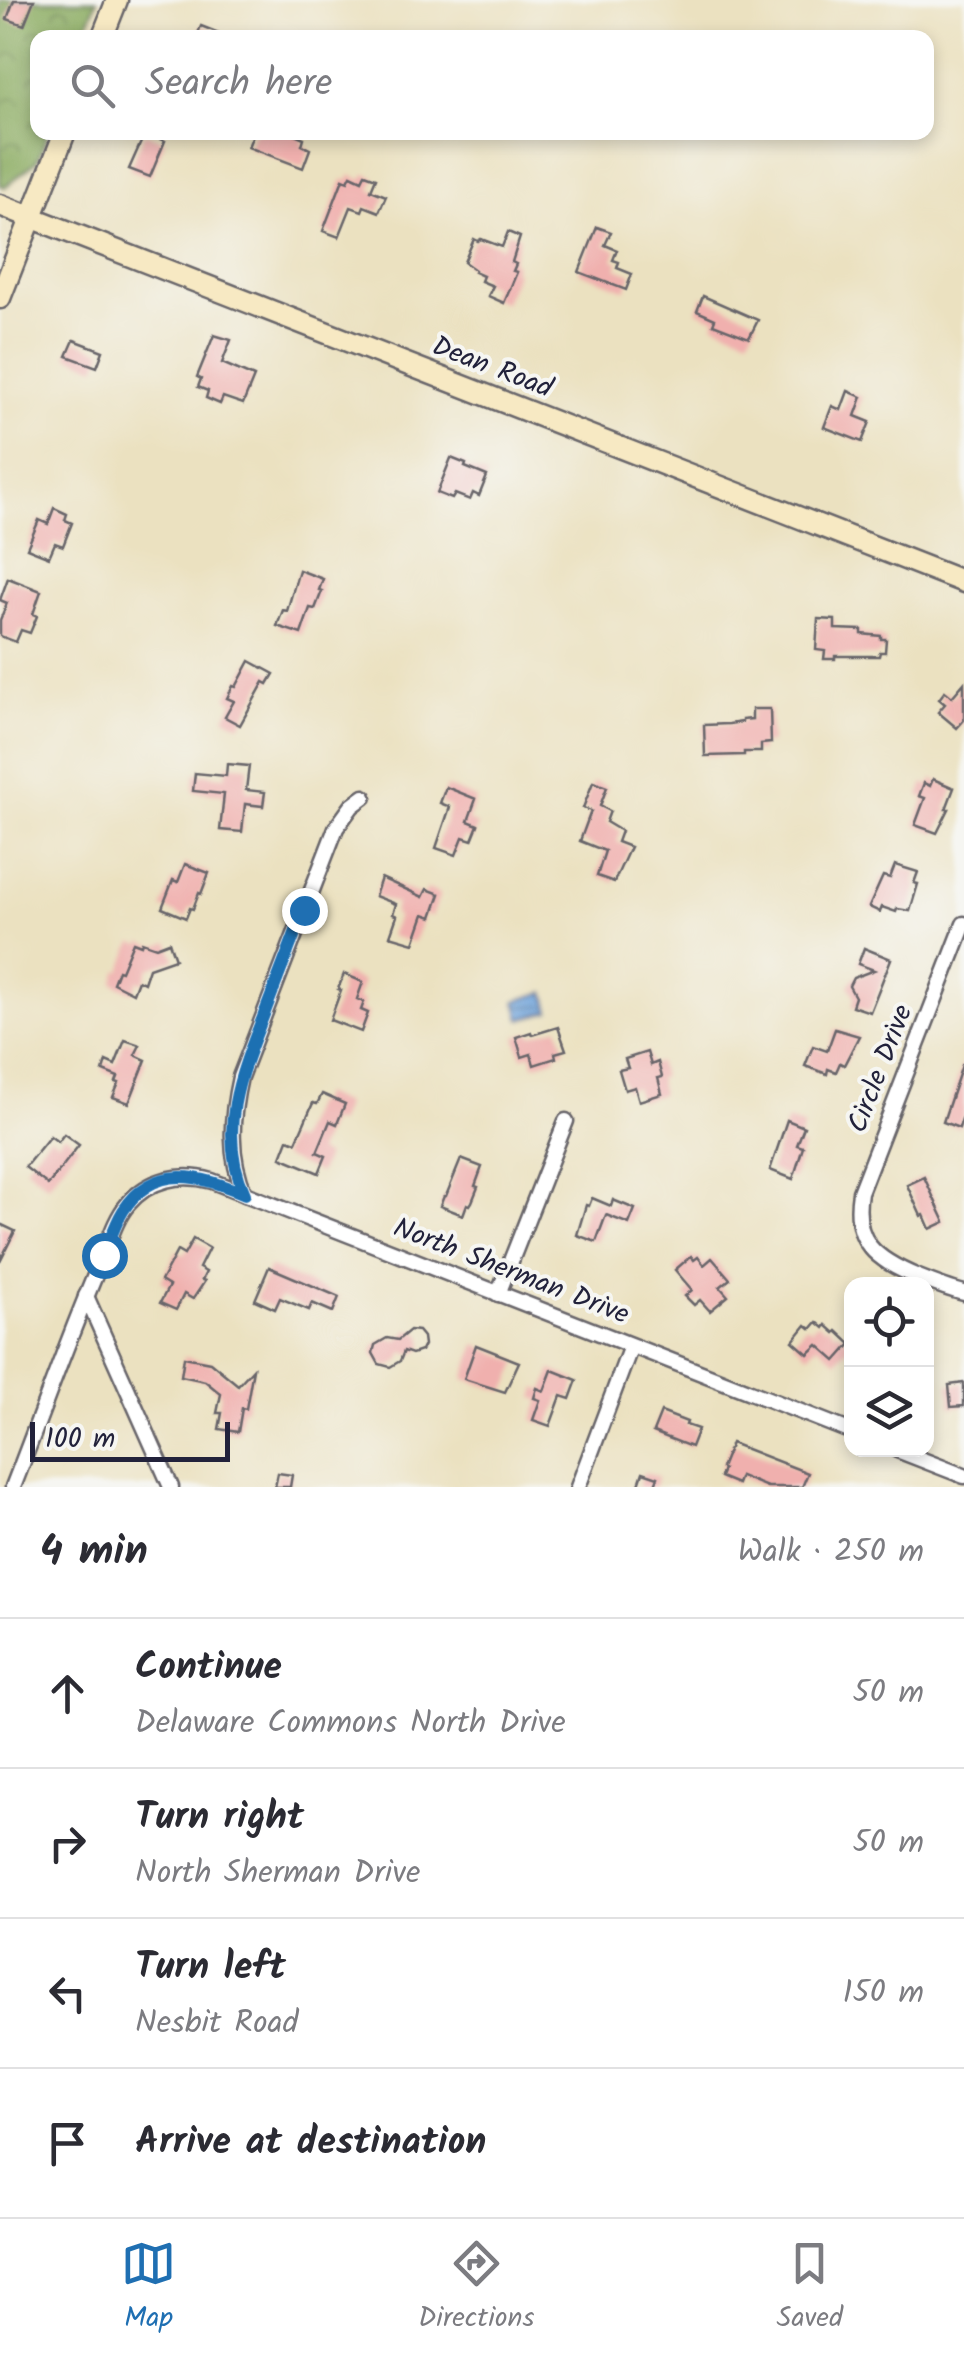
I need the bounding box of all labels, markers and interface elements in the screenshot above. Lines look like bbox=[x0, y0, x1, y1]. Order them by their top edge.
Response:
search box bbox=[30, 30, 934, 140]
text: Search here bbox=[145, 55, 332, 115]
icon: search bbox=[65, 58, 120, 113]
street label: Dean Road bbox=[425, 324, 560, 412]
route end bbox=[282, 888, 328, 934]
street label: Circle Drive bbox=[836, 998, 926, 1140]
street label: North Sherman Drive bbox=[386, 1206, 636, 1338]
route start bbox=[82, 1233, 128, 1279]
map controls bbox=[844, 1277, 934, 1457]
button: locate bbox=[844, 1277, 934, 1367]
button: layers bbox=[844, 1367, 934, 1457]
scale bar bbox=[30, 1417, 230, 1462]
text: 100 m bbox=[45, 1417, 115, 1462]
text: 4 min bbox=[40, 1519, 148, 1586]
text: Walk · 250 m bbox=[738, 1527, 924, 1578]
text: Continue bbox=[135, 1638, 282, 1698]
icon: ahead bbox=[40, 1666, 95, 1721]
text: 50 m bbox=[853, 1668, 924, 1719]
text: Delaware Commons North Drive bbox=[135, 1698, 566, 1749]
text: Turn right bbox=[135, 1788, 304, 1848]
icon: right bbox=[40, 1816, 95, 1871]
text: 50 m bbox=[853, 1818, 924, 1869]
text: North Sherman Drive bbox=[135, 1848, 420, 1899]
text: Turn left bbox=[135, 1938, 286, 1998]
icon: left bbox=[40, 1966, 95, 2021]
text: 150 m bbox=[842, 1968, 924, 2019]
text: Nesbit Road bbox=[135, 1998, 299, 2049]
text: Arrive at destination bbox=[135, 2113, 486, 2173]
icon: arrive bbox=[40, 2116, 95, 2171]
tab: Map bbox=[121, 2236, 176, 2341]
tab: Directions bbox=[418, 2236, 534, 2341]
tab: Saved bbox=[777, 2236, 843, 2341]

